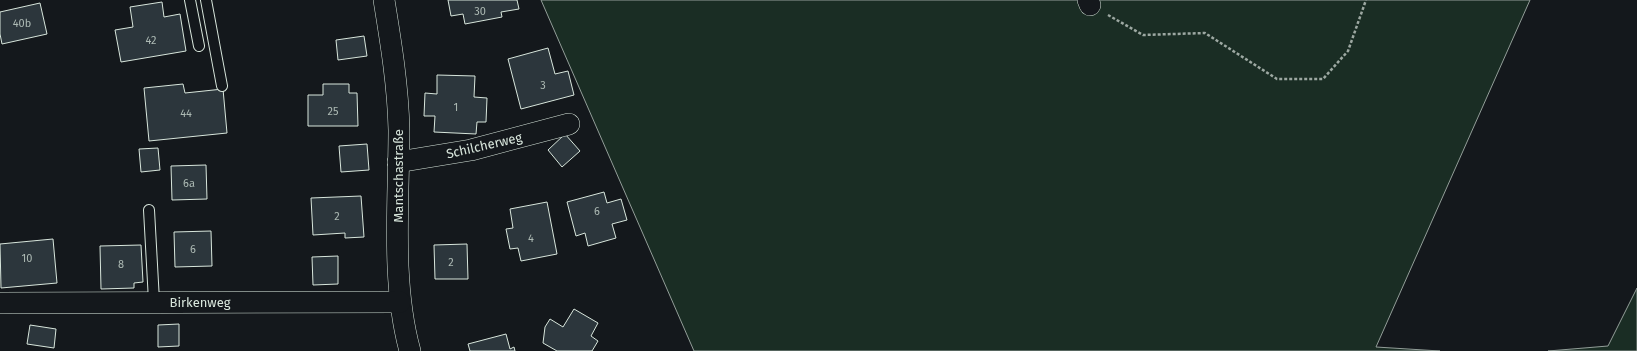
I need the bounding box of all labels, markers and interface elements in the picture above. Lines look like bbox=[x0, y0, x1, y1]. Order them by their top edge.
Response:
house number: 30 bbox=[474, 5, 486, 18]
house number: 40b bbox=[13, 17, 31, 30]
house number: 42 bbox=[145, 34, 157, 47]
house number: 3 bbox=[540, 79, 546, 92]
house number: 1 bbox=[454, 101, 458, 114]
house number: 25 bbox=[328, 105, 339, 118]
house number: 44 bbox=[180, 107, 192, 120]
street label: Mantschastraße bbox=[391, 129, 406, 223]
street label: Schilcherweg bbox=[445, 129, 524, 162]
house number: 6a bbox=[183, 177, 195, 190]
house number: 6 bbox=[594, 205, 600, 218]
house number: 2 bbox=[334, 210, 340, 223]
house number: 4 bbox=[528, 232, 534, 245]
house number: 6 bbox=[190, 243, 196, 256]
house number: 10 bbox=[22, 252, 32, 265]
house number: 2 bbox=[448, 256, 454, 269]
house number: 8 bbox=[118, 258, 124, 271]
street label: Birkenweg bbox=[170, 295, 231, 310]

